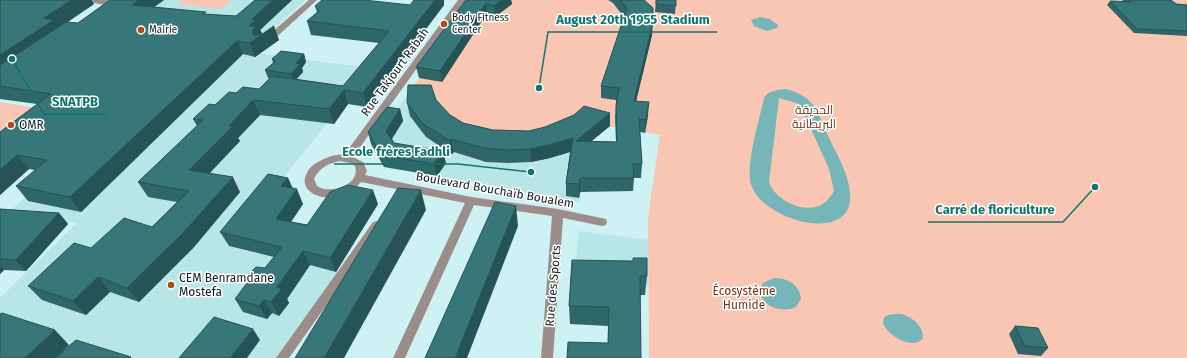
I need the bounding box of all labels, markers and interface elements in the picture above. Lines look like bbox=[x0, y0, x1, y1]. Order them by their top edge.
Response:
callout: August 20th 1955 Stadium bbox=[548, 7, 717, 32]
place label: Body Fitness Center bbox=[452, 12, 509, 36]
text: August 20th 1955 Stadium bbox=[555, 12, 710, 27]
marker: Body Fitness Center bbox=[439, 19, 449, 29]
place label: Mairie bbox=[149, 24, 177, 36]
marker: Mairie bbox=[136, 25, 146, 35]
street label: Rue Takjourt Rabah bbox=[358, 25, 432, 119]
callout: SNATPB bbox=[44, 89, 106, 114]
text: SNATPB bbox=[52, 94, 98, 109]
park label: الحديقة البريطانية bbox=[792, 103, 836, 131]
place label: OMR bbox=[19, 118, 44, 132]
marker: OMR bbox=[6, 120, 16, 130]
callout: Ecole frères Fadhli bbox=[334, 139, 458, 164]
text: Ecole frères Fadhli bbox=[342, 144, 450, 159]
street label: Boulevard Bouchaïb Boualem bbox=[415, 169, 575, 211]
callout: Carré de floriculture bbox=[928, 197, 1063, 222]
text: Carré de floriculture bbox=[935, 202, 1055, 217]
street label: Rue des Sports bbox=[542, 244, 564, 327]
place label: CEM Benramdane Mostefa bbox=[179, 271, 274, 299]
marker: CEM Benramdane Mostefa bbox=[166, 280, 176, 290]
park label: Écosystème Humide bbox=[712, 283, 776, 312]

